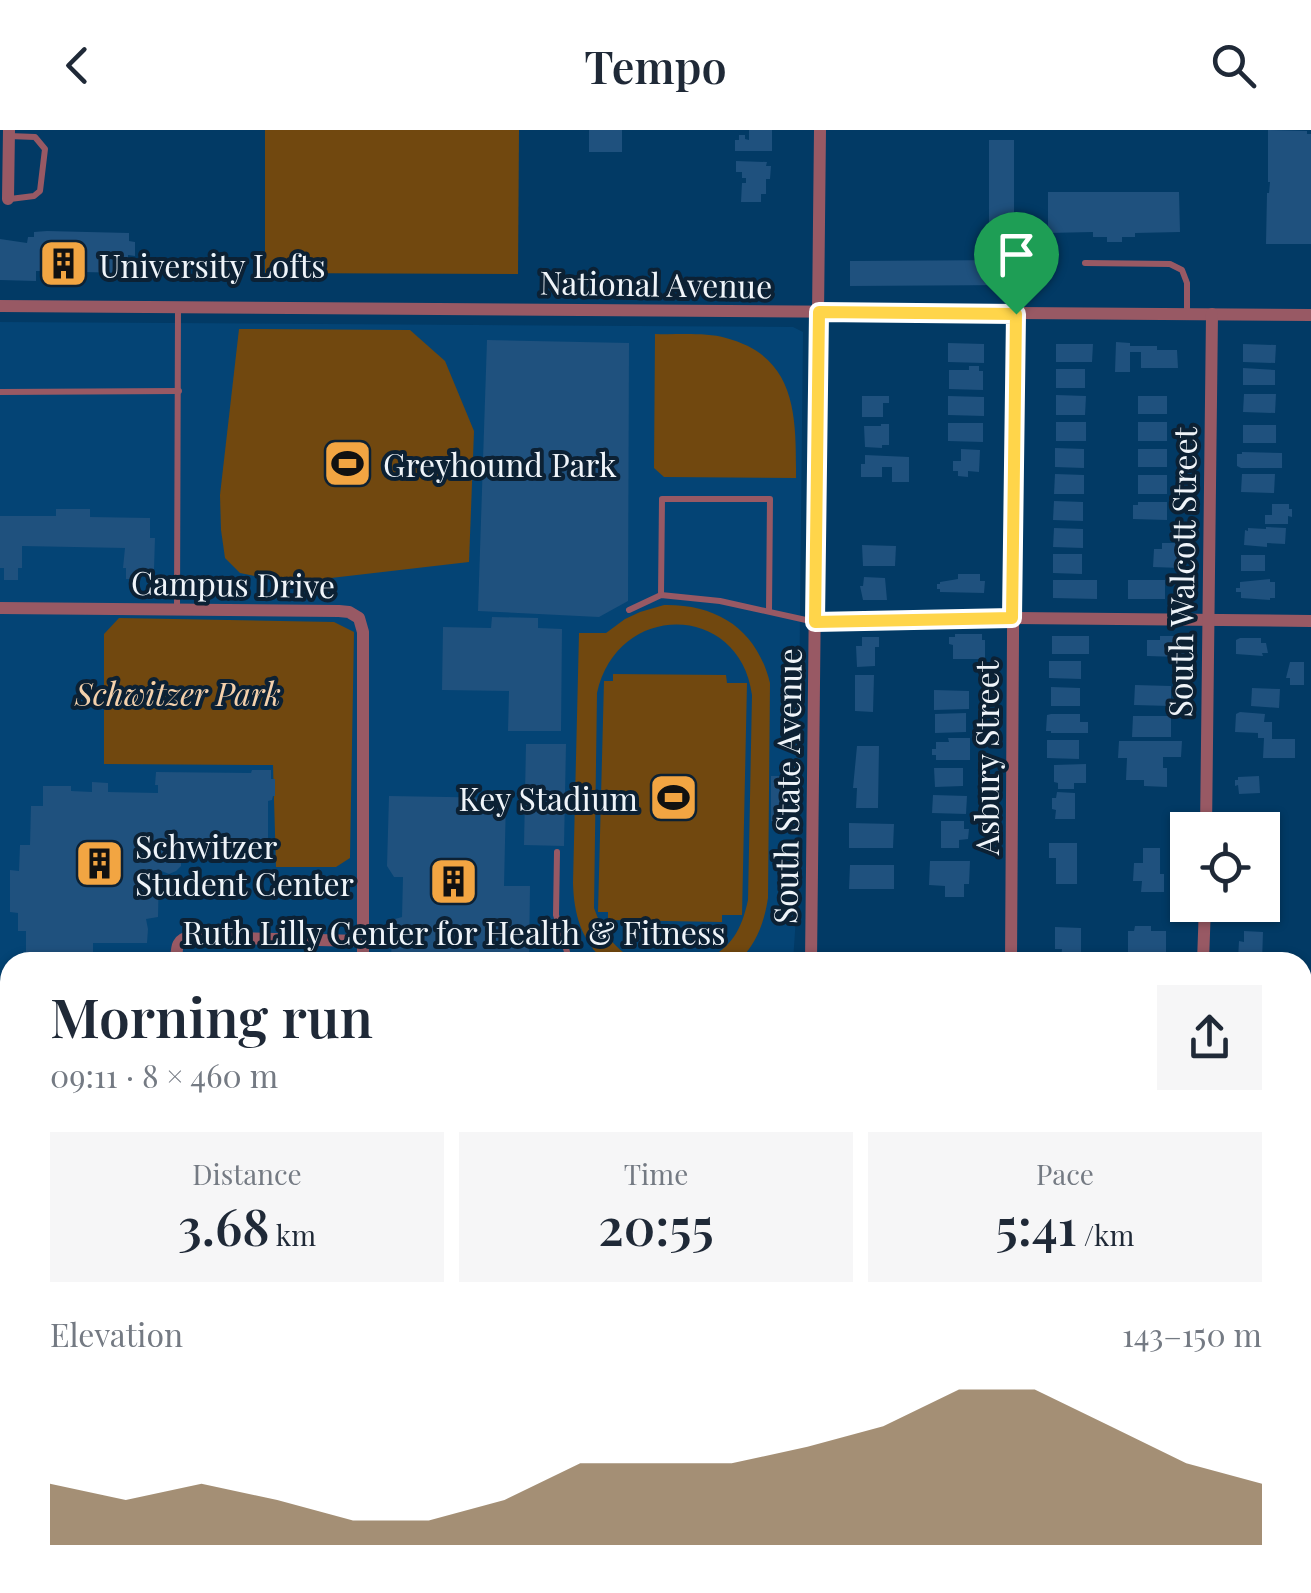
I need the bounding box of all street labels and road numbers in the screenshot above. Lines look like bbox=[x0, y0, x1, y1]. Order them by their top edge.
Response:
street label: National Avenue bbox=[539, 259, 773, 307]
street label: South Walcott Street bbox=[1157, 426, 1205, 718]
street label: Campus Drive bbox=[131, 560, 335, 606]
street label: South State Avenue bbox=[762, 648, 810, 924]
street label: Asbury Street bbox=[964, 660, 1007, 856]

